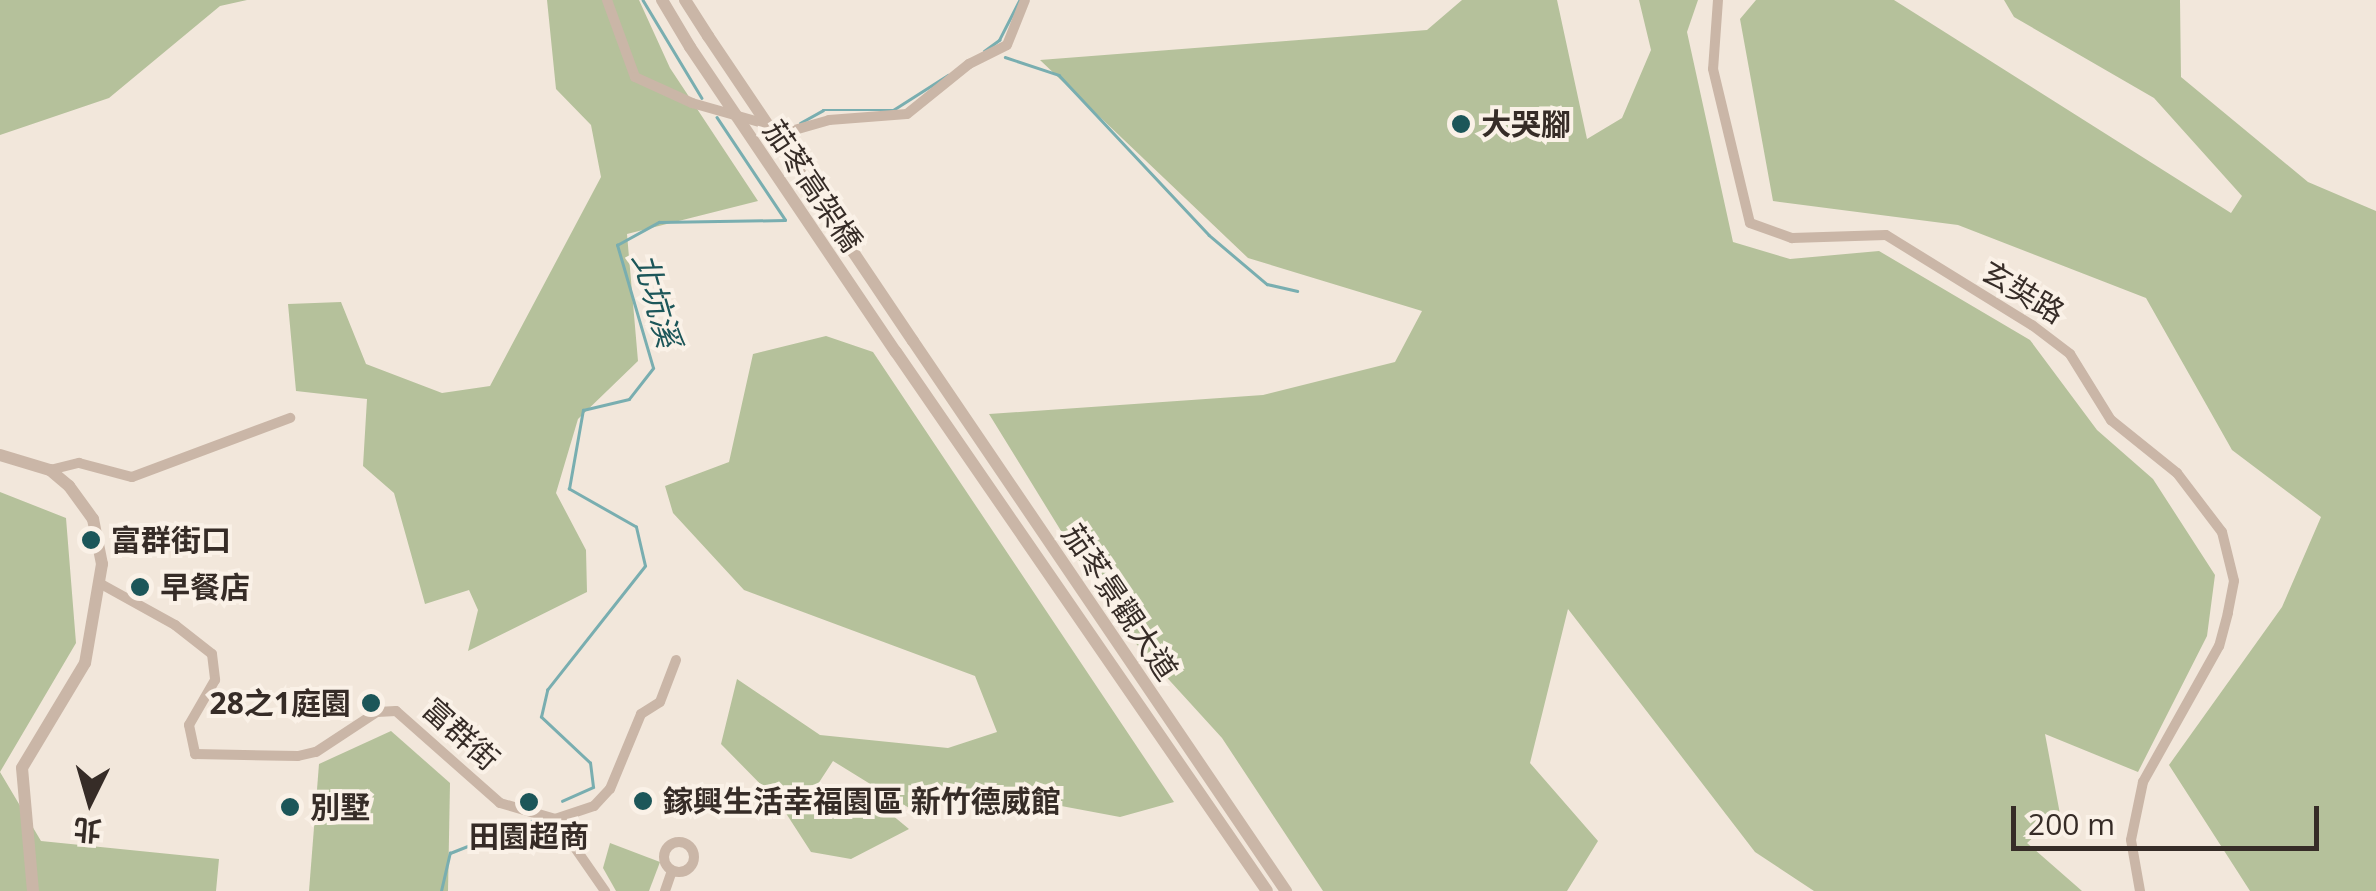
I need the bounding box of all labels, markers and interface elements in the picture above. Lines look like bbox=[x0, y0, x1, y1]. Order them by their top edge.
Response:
place label: 大哭腳 bbox=[1481, 106, 1571, 142]
marker: 大哭腳 bbox=[1450, 113, 1472, 135]
street label: 茄苳高架橋 bbox=[756, 114, 870, 258]
water label: 北坑溪 bbox=[625, 249, 689, 351]
street label: 玄奘路 bbox=[1975, 253, 2071, 331]
street label: 茄苳景觀大道 bbox=[1055, 517, 1185, 687]
place label: 富群街口 bbox=[111, 522, 231, 558]
marker: 富群街口 bbox=[80, 529, 102, 551]
place label: 早餐店 bbox=[160, 569, 250, 605]
marker: 早餐店 bbox=[129, 576, 151, 598]
place label: 28之1庭園 bbox=[210, 685, 351, 721]
street label: 富群街 bbox=[416, 691, 506, 777]
marker: 28之1庭園 bbox=[360, 692, 382, 714]
north arrow bbox=[40, 751, 140, 851]
place label: 鎵興生活幸福園區 新竹德威館 bbox=[663, 783, 1061, 819]
scale bar bbox=[2016, 786, 2324, 848]
place label: 別墅 bbox=[310, 789, 370, 825]
marker: 鎵興生活幸福園區 新竹德威館 bbox=[632, 790, 654, 812]
marker: 田園超商 bbox=[518, 791, 540, 813]
marker: 別墅 bbox=[279, 796, 301, 818]
text: 200 m bbox=[2028, 803, 2115, 844]
text: 北 bbox=[72, 811, 103, 851]
place label: 田園超商 bbox=[469, 818, 589, 854]

